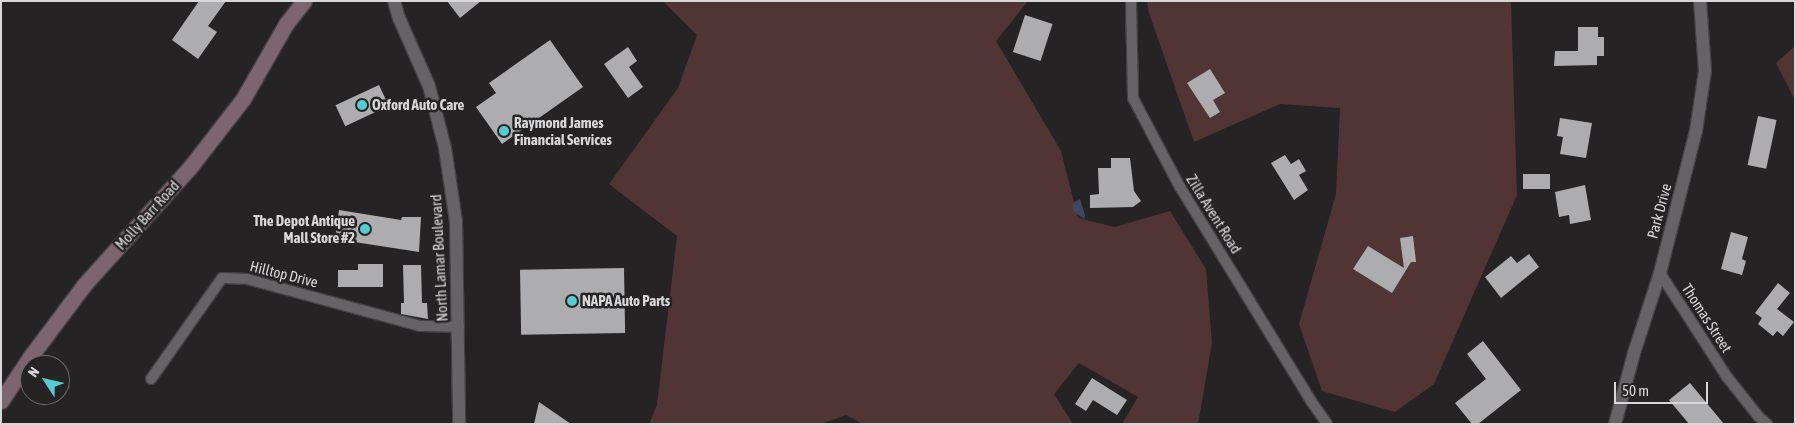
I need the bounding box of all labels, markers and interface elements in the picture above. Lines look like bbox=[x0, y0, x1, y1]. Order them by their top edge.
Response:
place label: Oxford Auto Care bbox=[372, 96, 464, 114]
marker: Oxford Auto Care bbox=[356, 99, 368, 111]
place label: Raymond James Financial Services bbox=[514, 113, 612, 148]
marker: Raymond James Financial Services bbox=[498, 125, 510, 137]
street label: Zilla Avent Road bbox=[1183, 171, 1245, 257]
street label: Molly Barr Road bbox=[111, 177, 183, 253]
street label: Park Drive bbox=[1643, 182, 1675, 240]
street label: North Lamar Boulevard bbox=[427, 194, 451, 322]
place label: The Depot Antique Mall Store #2 bbox=[253, 211, 355, 246]
marker: The Depot Antique Mall Store #2 bbox=[359, 223, 371, 235]
street label: Hilltop Drive bbox=[248, 257, 320, 291]
street label: Thomas Street bbox=[1678, 280, 1736, 356]
place label: NAPA Auto Parts bbox=[582, 292, 670, 310]
marker: NAPA Auto Parts bbox=[566, 295, 578, 307]
north arrow bbox=[20, 355, 70, 405]
text: N bbox=[25, 364, 42, 380]
scale bar bbox=[1616, 372, 1710, 404]
text: 50 m bbox=[1622, 382, 1649, 399]

